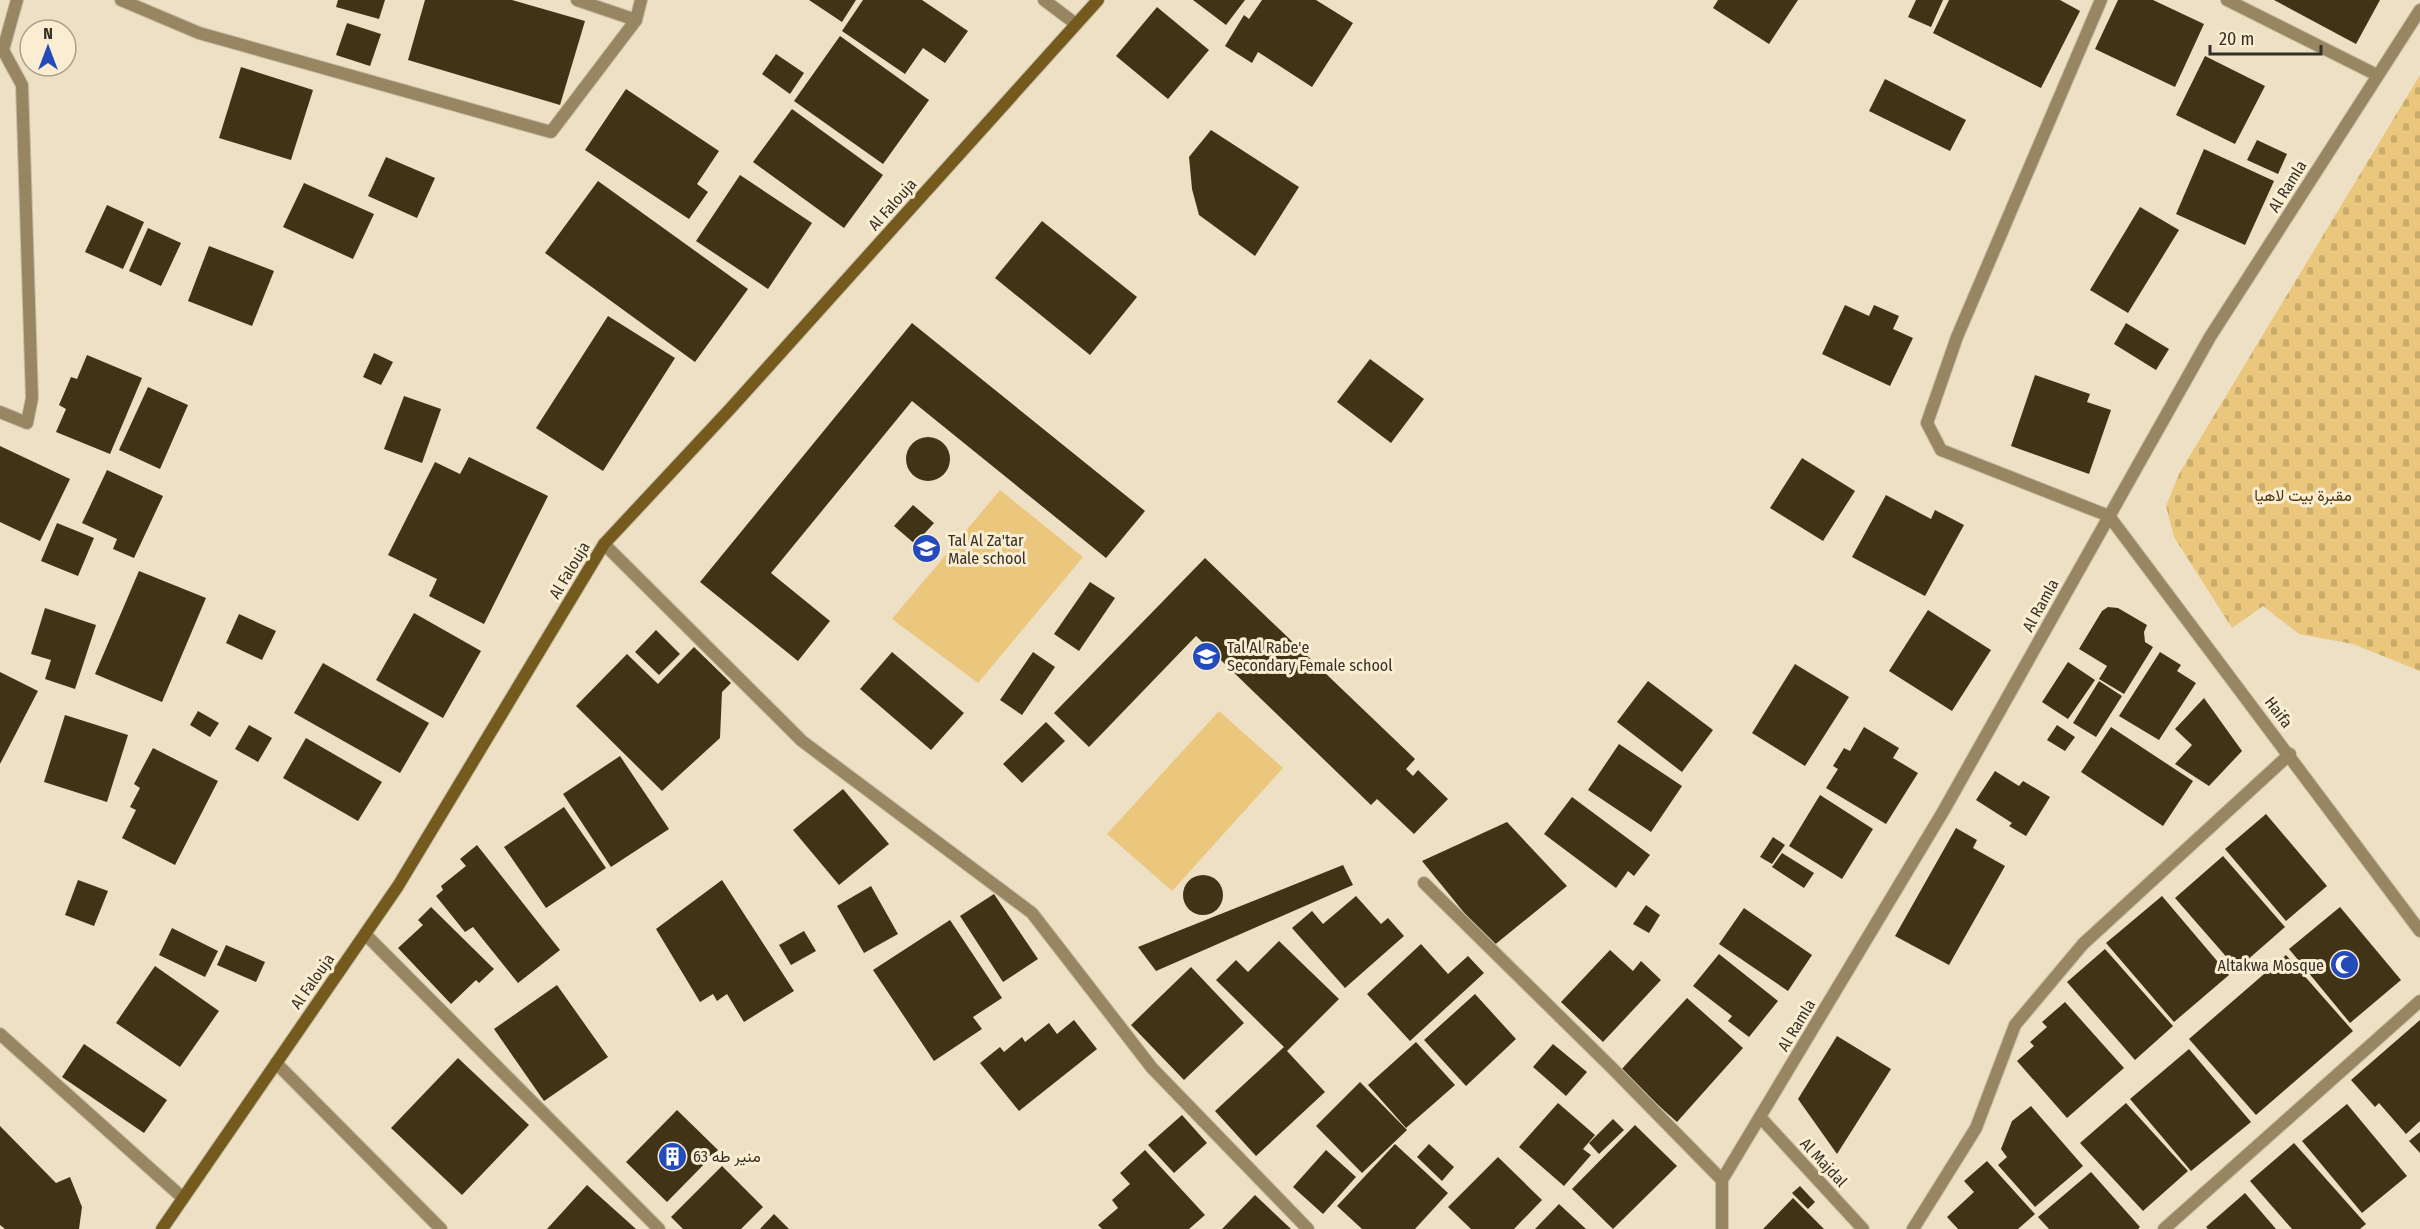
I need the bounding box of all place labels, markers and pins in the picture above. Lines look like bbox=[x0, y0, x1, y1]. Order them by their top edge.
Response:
place label: Tal Al Za'tar Male school bbox=[948, 531, 1026, 568]
school or university icon: Tal Al Za'tar Male school bbox=[911, 533, 943, 565]
place label: Tal Al Rabe'e Secondary Female school bbox=[1227, 638, 1392, 675]
school or university icon: Tal Al Rabe'e Secondary Female school bbox=[1190, 640, 1222, 672]
mosque icon: Altakwa Mosque bbox=[2329, 949, 2361, 981]
place label: Altakwa Mosque bbox=[2218, 956, 2324, 975]
building icon: منير طه 63 bbox=[656, 1140, 688, 1172]
place label: منير طه 63 bbox=[693, 1147, 761, 1167]

